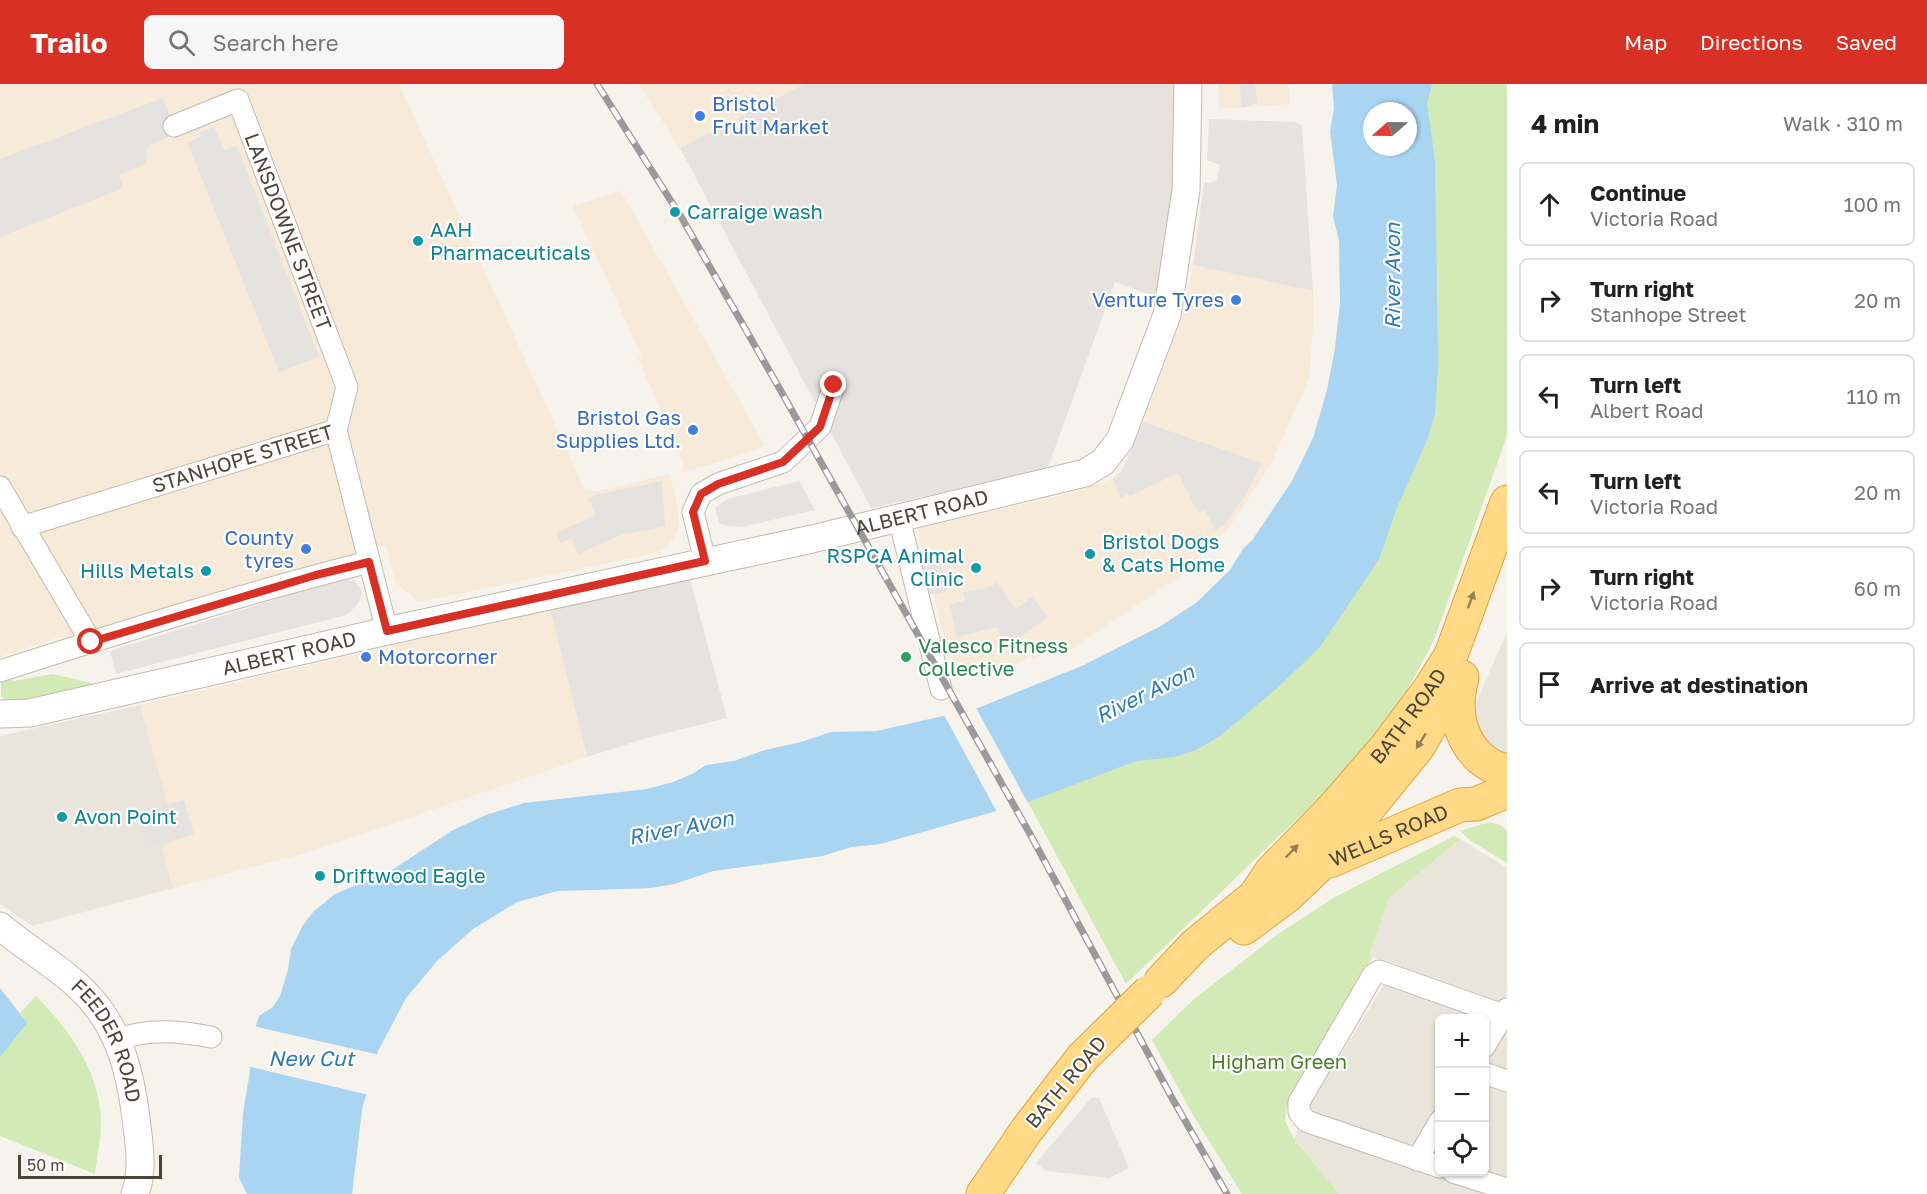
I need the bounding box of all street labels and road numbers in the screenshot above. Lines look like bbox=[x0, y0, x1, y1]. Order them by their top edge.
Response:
street label: LANSDOWNE STREET bbox=[241, 129, 337, 333]
street label: STANHOPE STREET bbox=[149, 419, 336, 497]
street label: ALBERT ROAD bbox=[852, 484, 991, 539]
street label: ALBERT ROAD bbox=[220, 625, 358, 679]
street label: BATH ROAD bbox=[1364, 663, 1451, 768]
street label: WELLS ROAD bbox=[1325, 799, 1451, 871]
street label: FEEDER ROAD bbox=[67, 973, 147, 1104]
street label: BATH ROAD bbox=[1020, 1030, 1111, 1132]

